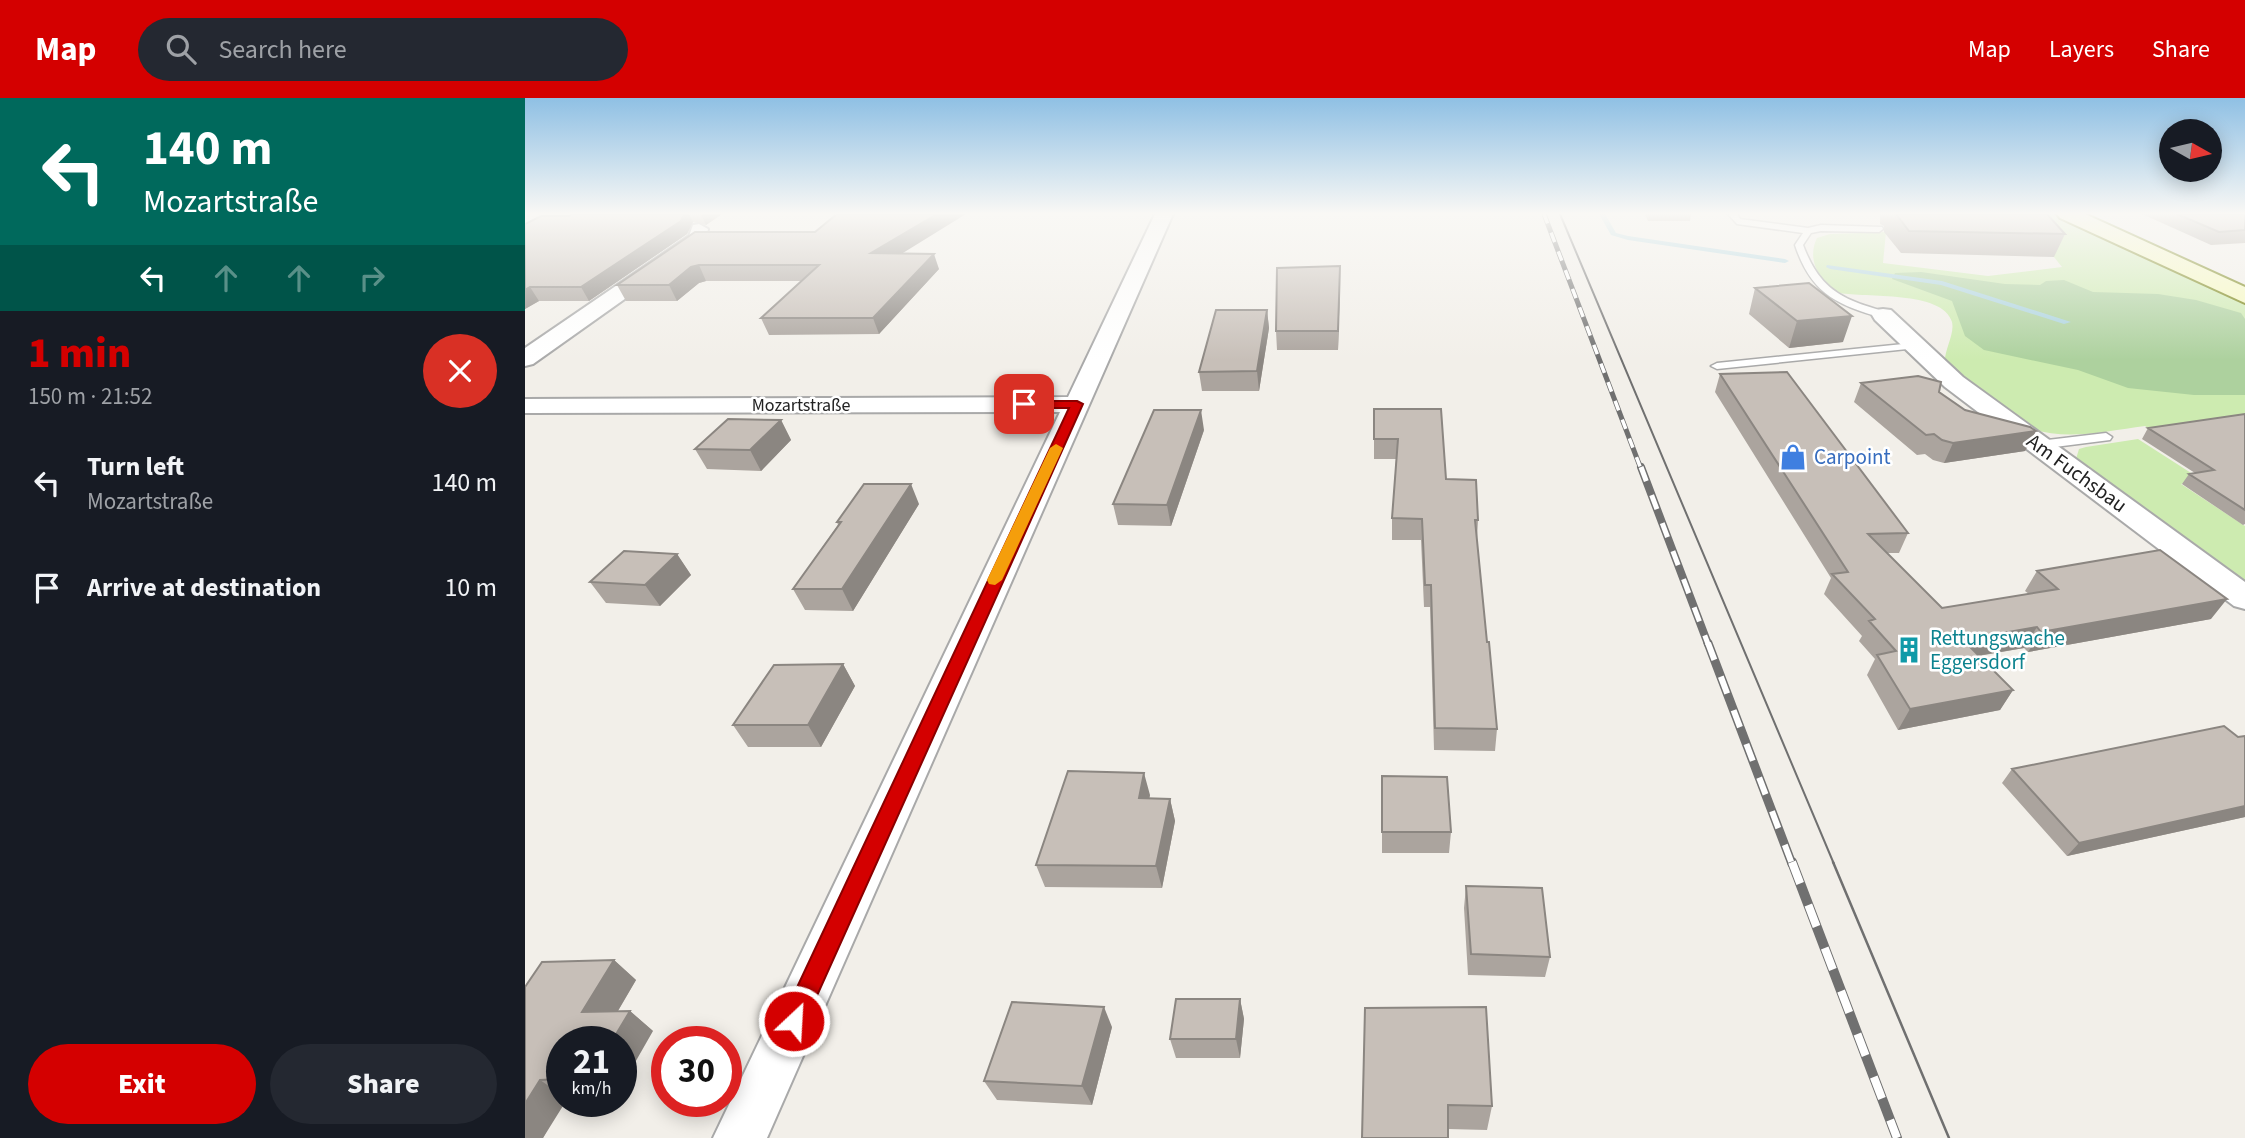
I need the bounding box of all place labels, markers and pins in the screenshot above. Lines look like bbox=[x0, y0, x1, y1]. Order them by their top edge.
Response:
pin bbox=[994, 374, 1054, 434]
shop icon: Carpoint bbox=[1778, 442, 1808, 472]
place label: Carpoint bbox=[1814, 442, 1891, 472]
place label: Rettungswache Eggersdorf bbox=[1930, 623, 2065, 677]
building icon: Rettungswache Eggersdorf bbox=[1894, 635, 1924, 665]

